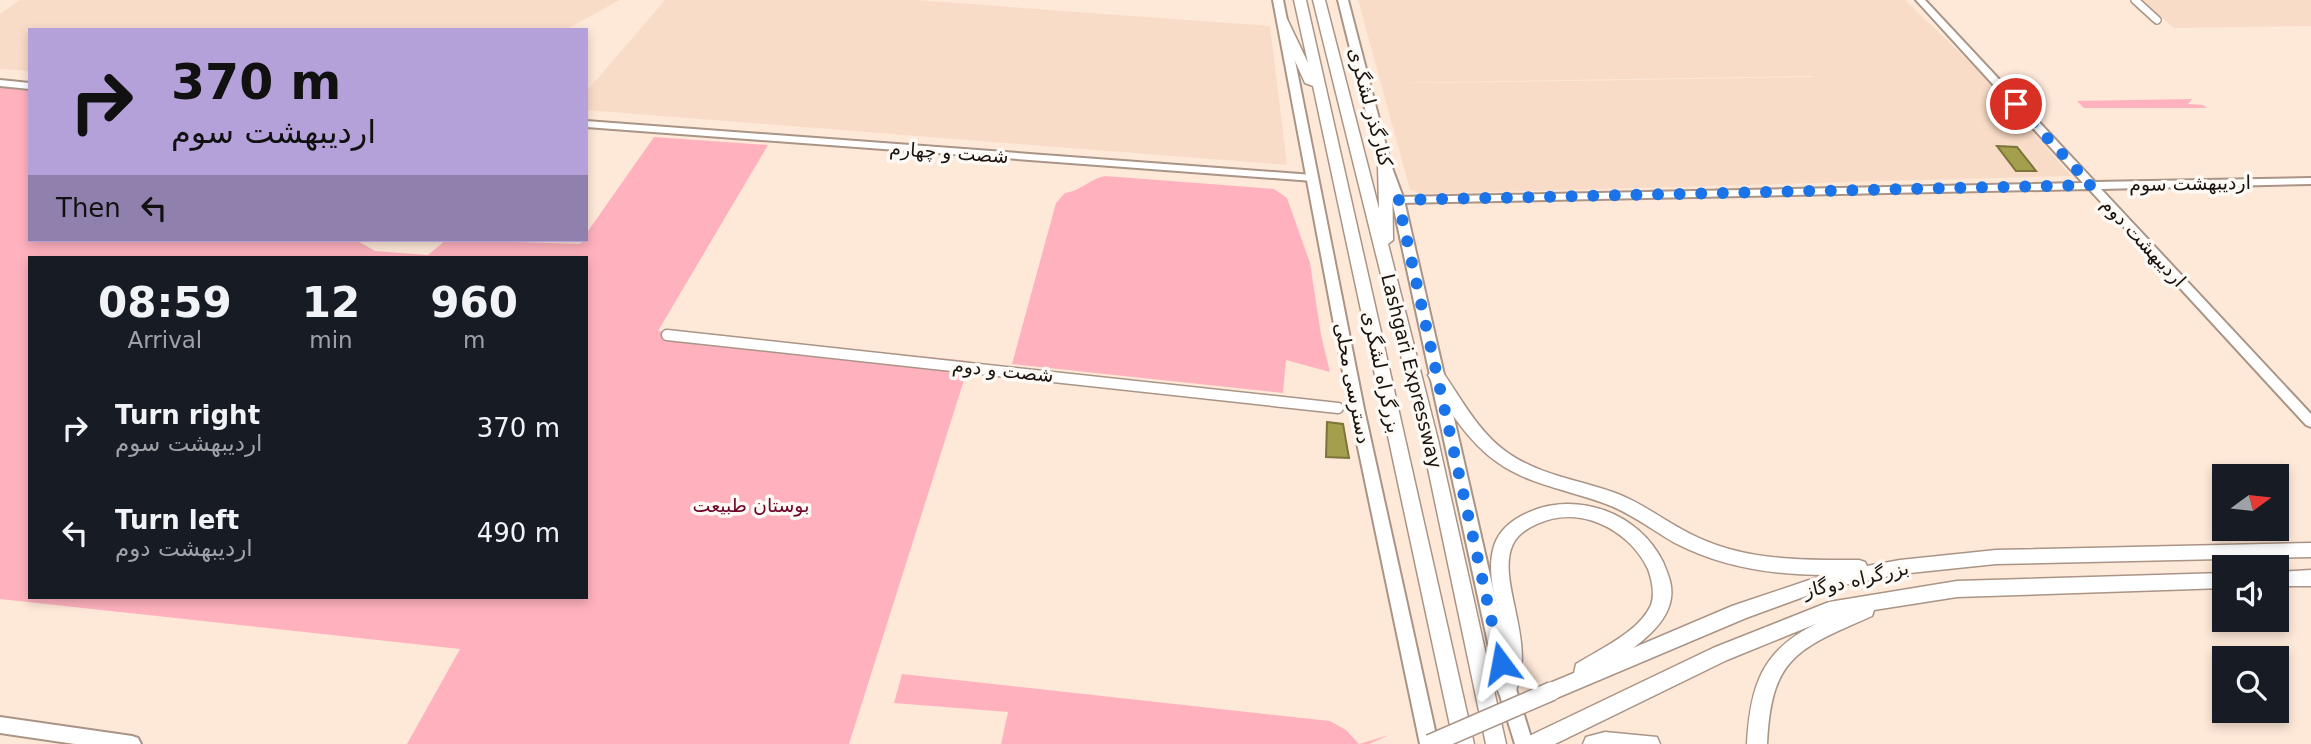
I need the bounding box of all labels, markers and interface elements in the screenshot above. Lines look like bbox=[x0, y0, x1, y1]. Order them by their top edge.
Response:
street label: کنارگذر لشگری bbox=[1344, 45, 1398, 170]
text: 370 m bbox=[171, 54, 341, 111]
icon: right bbox=[56, 56, 147, 147]
pin bbox=[1986, 74, 2046, 134]
icon: arrive bbox=[1997, 85, 2035, 123]
text: اردیبهشت سوم bbox=[171, 113, 376, 151]
street label: شصت و چهارم bbox=[889, 137, 1009, 168]
street label: اردیبهشت سوم bbox=[2129, 171, 2251, 196]
icon: left bbox=[135, 189, 173, 227]
text: Then bbox=[56, 193, 121, 223]
street label: اردیبهشت دوم bbox=[2096, 193, 2191, 292]
street label: Lashgari Expressway bbox=[1377, 271, 1447, 471]
text: 08:59 bbox=[98, 278, 232, 327]
text: 12 bbox=[302, 278, 360, 327]
text: 960 bbox=[430, 278, 518, 327]
street label: بزرگراه لشگری bbox=[1357, 309, 1406, 435]
street label: دسترسی محلی bbox=[1329, 321, 1376, 446]
text: Arrival bbox=[128, 327, 202, 353]
text: min bbox=[309, 327, 353, 353]
text: m bbox=[463, 327, 485, 353]
street label: شصت و دوم bbox=[951, 354, 1055, 387]
text: Turn right bbox=[115, 400, 260, 430]
icon: right bbox=[56, 409, 94, 447]
text: 370 m bbox=[477, 413, 560, 443]
text: اردیبهشت سوم bbox=[115, 430, 263, 456]
north arrow bbox=[2212, 464, 2289, 541]
map controls bbox=[2212, 464, 2289, 723]
park label: بوستان طبیعت bbox=[693, 494, 809, 517]
text: Turn left bbox=[115, 505, 239, 535]
icon: left bbox=[56, 514, 94, 552]
text: 490 m bbox=[477, 518, 560, 548]
text: اردیبهشت دوم bbox=[115, 535, 253, 561]
button: sound bbox=[2212, 555, 2289, 632]
street label: بزرگراه دوگاز bbox=[1800, 556, 1911, 603]
position arrow bbox=[1464, 626, 1538, 700]
button: search bbox=[2212, 646, 2289, 723]

